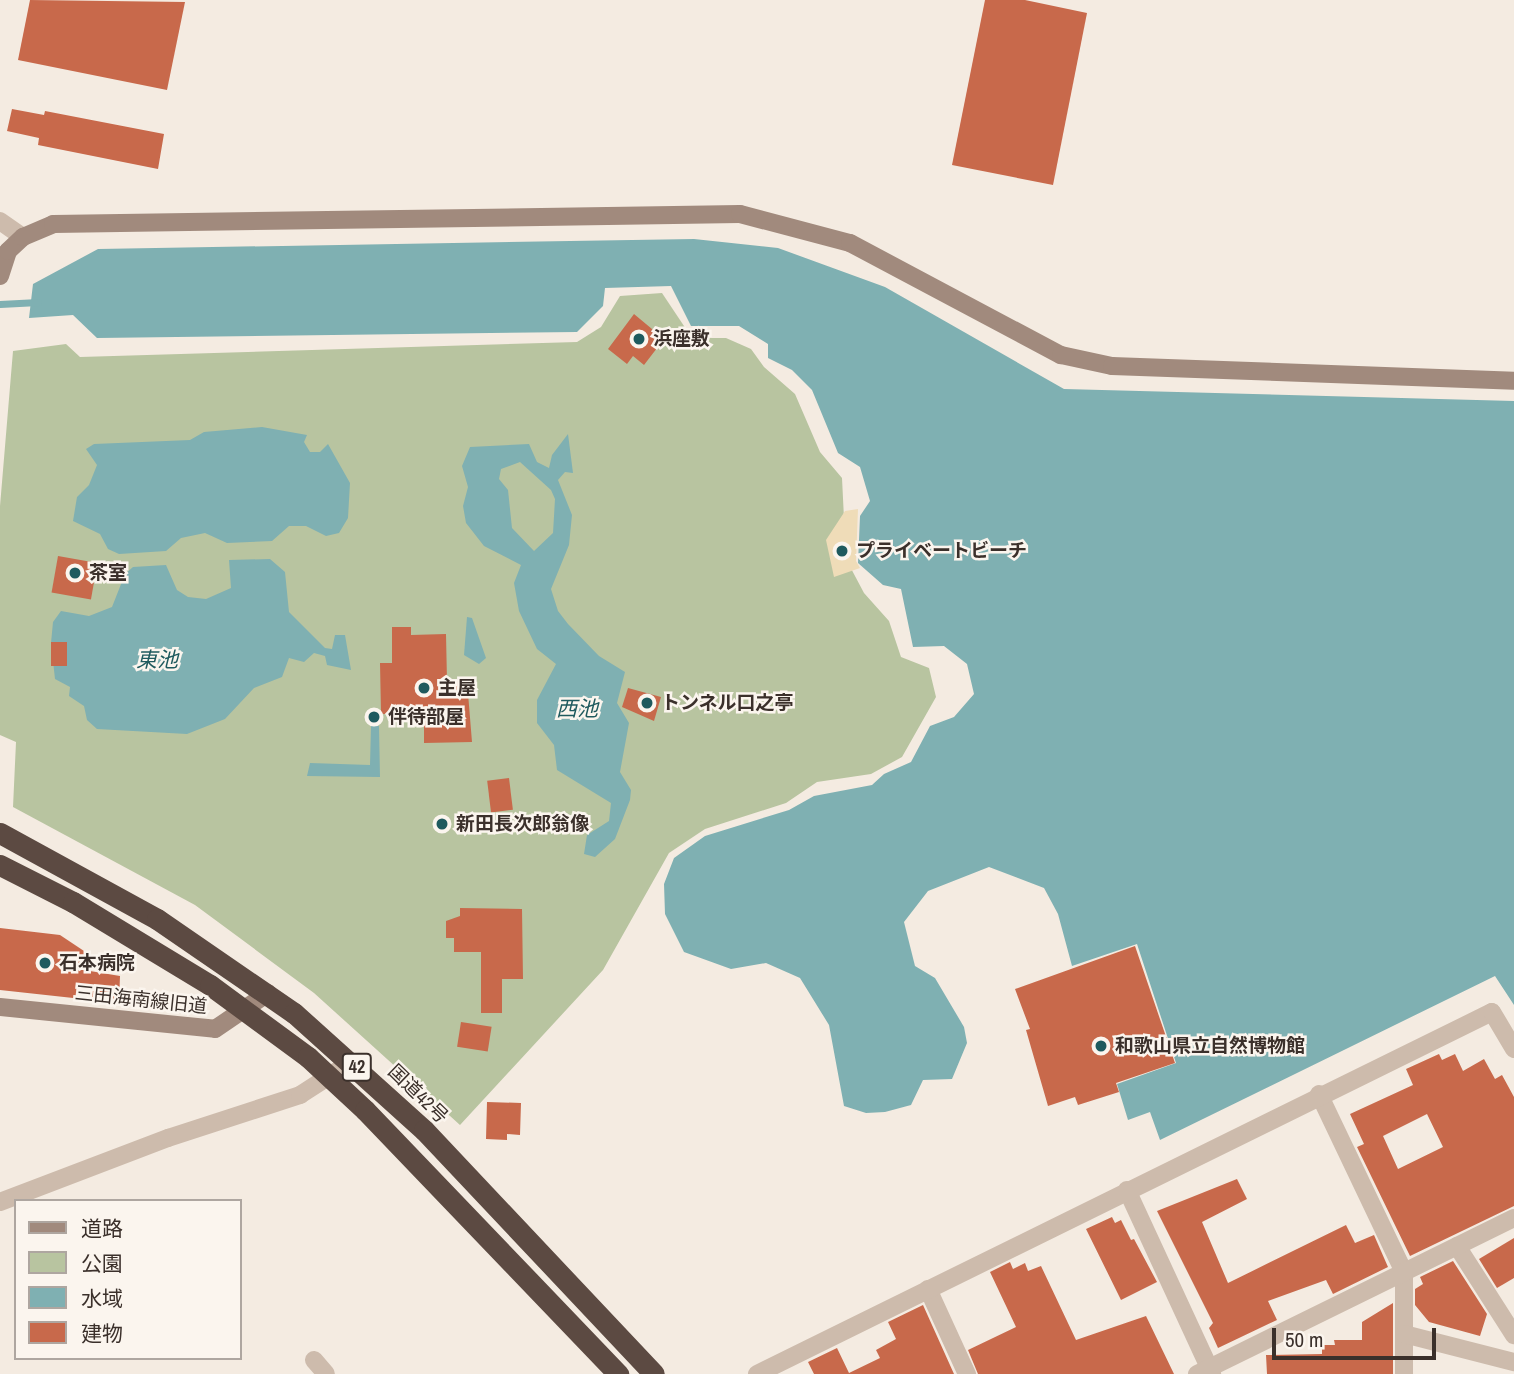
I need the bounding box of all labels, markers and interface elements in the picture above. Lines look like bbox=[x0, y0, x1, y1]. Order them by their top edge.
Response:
place label: 浜座敷 bbox=[653, 328, 710, 350]
marker: 浜座敷 bbox=[631, 331, 647, 347]
place label: プライベートビーチ bbox=[856, 540, 1027, 562]
marker: プライベートビーチ bbox=[834, 543, 850, 559]
place label: 茶室 bbox=[89, 562, 127, 584]
marker: 茶室 bbox=[67, 565, 83, 581]
water label: 東池 bbox=[136, 647, 178, 673]
place label: 主屋 bbox=[438, 677, 476, 699]
marker: 主屋 bbox=[416, 680, 432, 696]
place label: トンネル口之亭 bbox=[661, 692, 794, 714]
marker: トンネル口之亭 bbox=[639, 695, 655, 711]
water label: 西池 bbox=[556, 696, 598, 722]
place label: 伴待部屋 bbox=[388, 706, 464, 728]
marker: 伴待部屋 bbox=[366, 709, 382, 725]
place label: 新田長次郎翁像 bbox=[456, 813, 589, 835]
marker: 新田長次郎翁像 bbox=[434, 816, 450, 832]
place label: 石本病院 bbox=[59, 952, 135, 974]
marker: 石本病院 bbox=[37, 955, 53, 971]
street label: 三田海南線旧道 bbox=[74, 982, 208, 1018]
place label: 和歌山県立自然博物館 bbox=[1115, 1035, 1305, 1057]
marker: 和歌山県立自然博物館 bbox=[1093, 1038, 1109, 1054]
road number: 42 bbox=[341, 1052, 373, 1082]
street label: 国道42号 bbox=[383, 1060, 453, 1128]
legend bbox=[14, 1199, 242, 1360]
text: 道路 bbox=[81, 1214, 123, 1243]
text: 公園 bbox=[81, 1249, 123, 1278]
text: 水域 bbox=[81, 1284, 123, 1313]
scale bar bbox=[1276, 1314, 1440, 1358]
text: 建物 bbox=[81, 1319, 123, 1348]
text: 50 m bbox=[1285, 1325, 1323, 1354]

